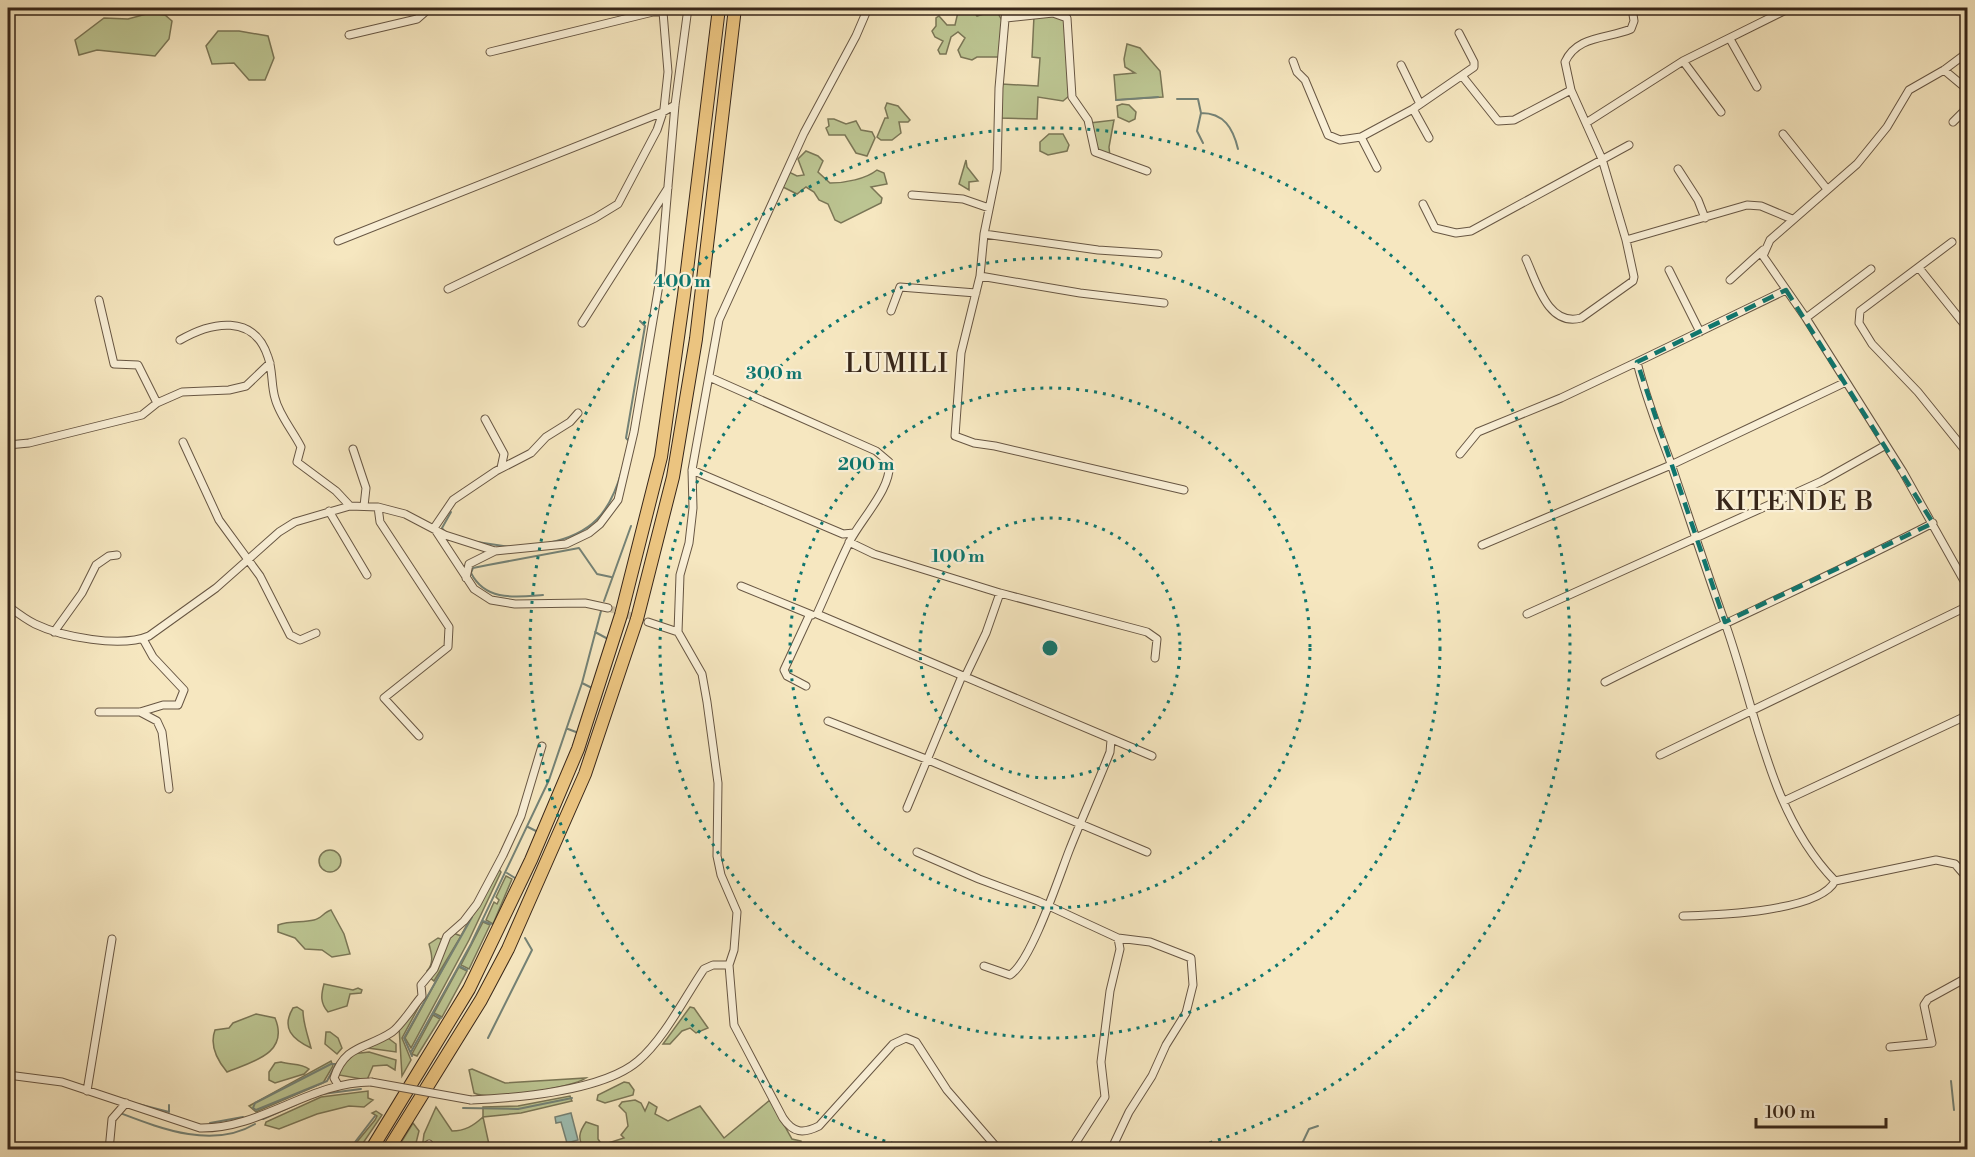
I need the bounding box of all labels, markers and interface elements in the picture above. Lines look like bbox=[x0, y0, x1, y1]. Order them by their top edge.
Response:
text: 400 m bbox=[653, 270, 711, 293]
district label: LUMILI bbox=[845, 348, 949, 380]
text: 300 m bbox=[746, 362, 803, 385]
text: 200 m bbox=[838, 453, 895, 476]
district label: KITENDE B bbox=[1715, 486, 1875, 518]
text: 100 m bbox=[931, 545, 985, 568]
centre of rings bbox=[1040, 638, 1060, 658]
scale bar bbox=[1756, 1091, 1886, 1129]
text: 100 m bbox=[1765, 1101, 1816, 1124]

